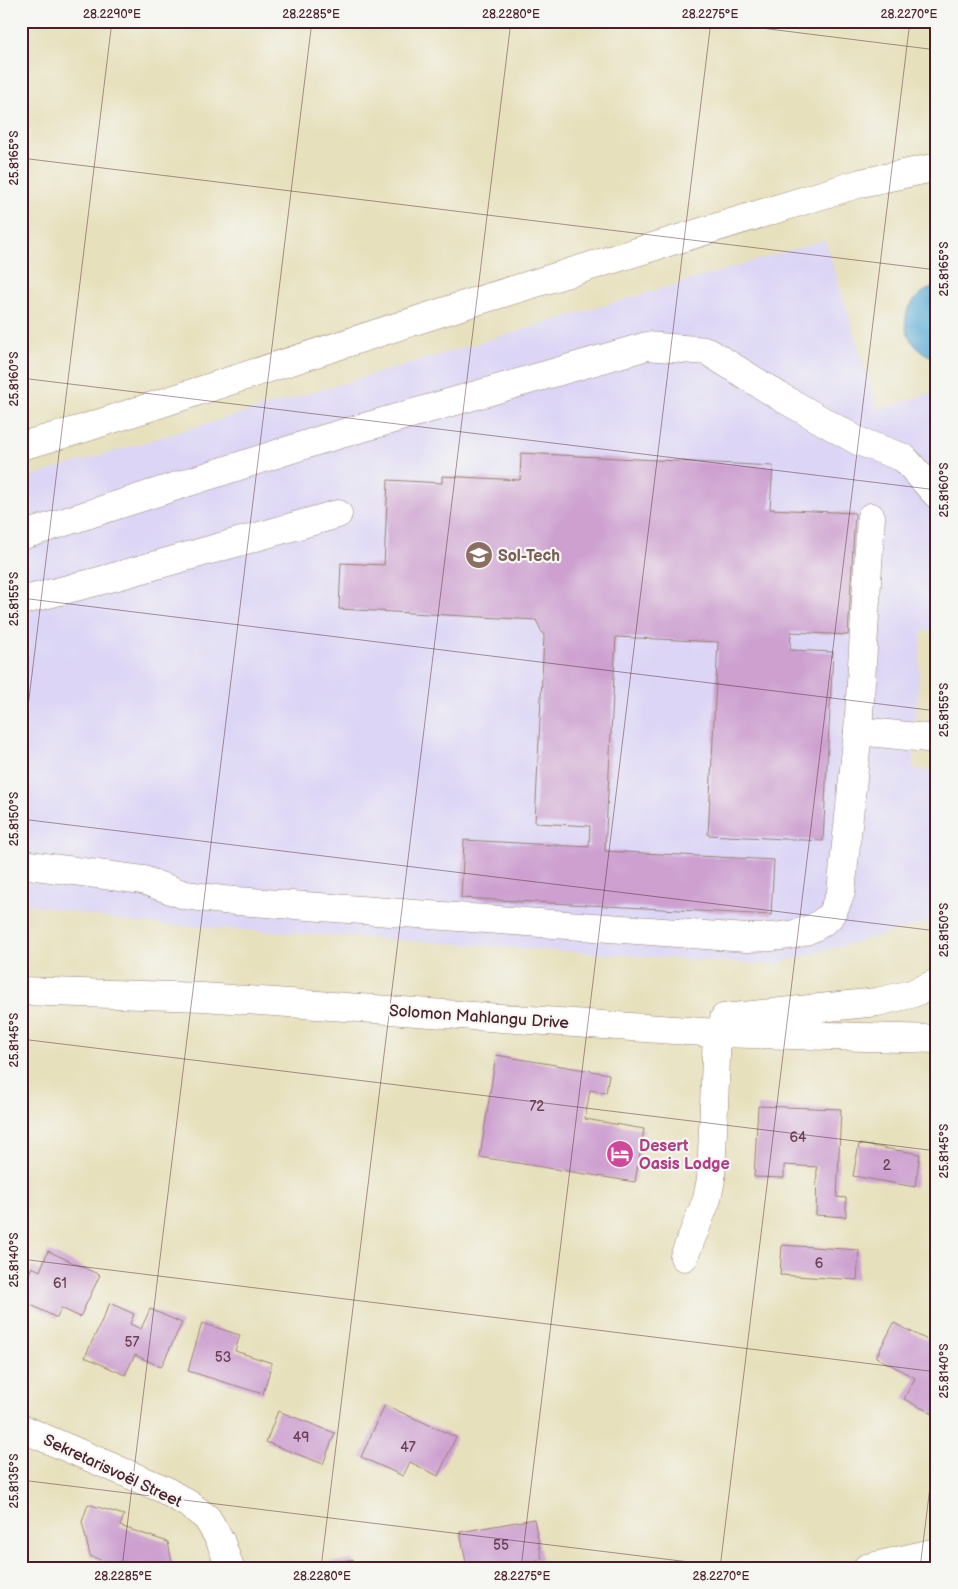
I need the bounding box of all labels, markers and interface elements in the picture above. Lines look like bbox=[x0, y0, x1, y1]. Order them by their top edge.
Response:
text: 28.2290°E bbox=[83, 7, 141, 22]
text: 28.2285°E bbox=[282, 7, 340, 22]
text: 28.2280°E bbox=[482, 7, 540, 22]
text: 28.2275°E bbox=[682, 7, 738, 22]
text: 28.2270°E bbox=[881, 7, 938, 22]
text: 25.8165°S bbox=[7, 131, 22, 185]
text: 25.8165°S bbox=[937, 242, 952, 296]
text: 25.8160°S bbox=[7, 351, 22, 407]
text: 25.8160°S bbox=[937, 462, 952, 518]
school or university icon: Sol-Tech bbox=[464, 540, 494, 570]
place label: Sol-Tech bbox=[498, 547, 560, 566]
text: 25.8155°S bbox=[7, 572, 22, 626]
text: 25.8155°S bbox=[937, 683, 952, 737]
text: 25.8150°S bbox=[7, 792, 22, 846]
text: 25.8150°S bbox=[937, 903, 952, 957]
street label: Solomon Mahlangu Drive bbox=[388, 1002, 570, 1033]
text: 25.8145°S bbox=[7, 1013, 22, 1067]
house number: 72 bbox=[529, 1098, 545, 1115]
text: 25.8145°S bbox=[937, 1124, 952, 1178]
house number: 64 bbox=[789, 1129, 807, 1146]
place label: Desert Oasis Lodge bbox=[639, 1137, 730, 1174]
hotel icon: Desert Oasis Lodge bbox=[605, 1139, 635, 1169]
house number: 2 bbox=[883, 1157, 892, 1174]
text: 25.8140°S bbox=[7, 1232, 22, 1288]
house number: 6 bbox=[815, 1255, 824, 1272]
house number: 61 bbox=[53, 1275, 67, 1292]
house number: 57 bbox=[125, 1334, 140, 1351]
text: 25.8140°S bbox=[937, 1343, 952, 1399]
house number: 53 bbox=[215, 1349, 231, 1366]
house number: 49 bbox=[293, 1429, 309, 1446]
street label: Sekretarisvoël Street bbox=[40, 1431, 185, 1512]
house number: 47 bbox=[400, 1439, 416, 1456]
text: 25.8135°S bbox=[7, 1454, 22, 1508]
house number: 55 bbox=[493, 1537, 509, 1554]
text: 28.2285°E bbox=[94, 1569, 152, 1584]
text: 28.2280°E bbox=[293, 1569, 351, 1584]
text: 28.2275°E bbox=[494, 1569, 550, 1584]
text: 28.2270°E bbox=[693, 1569, 750, 1584]

